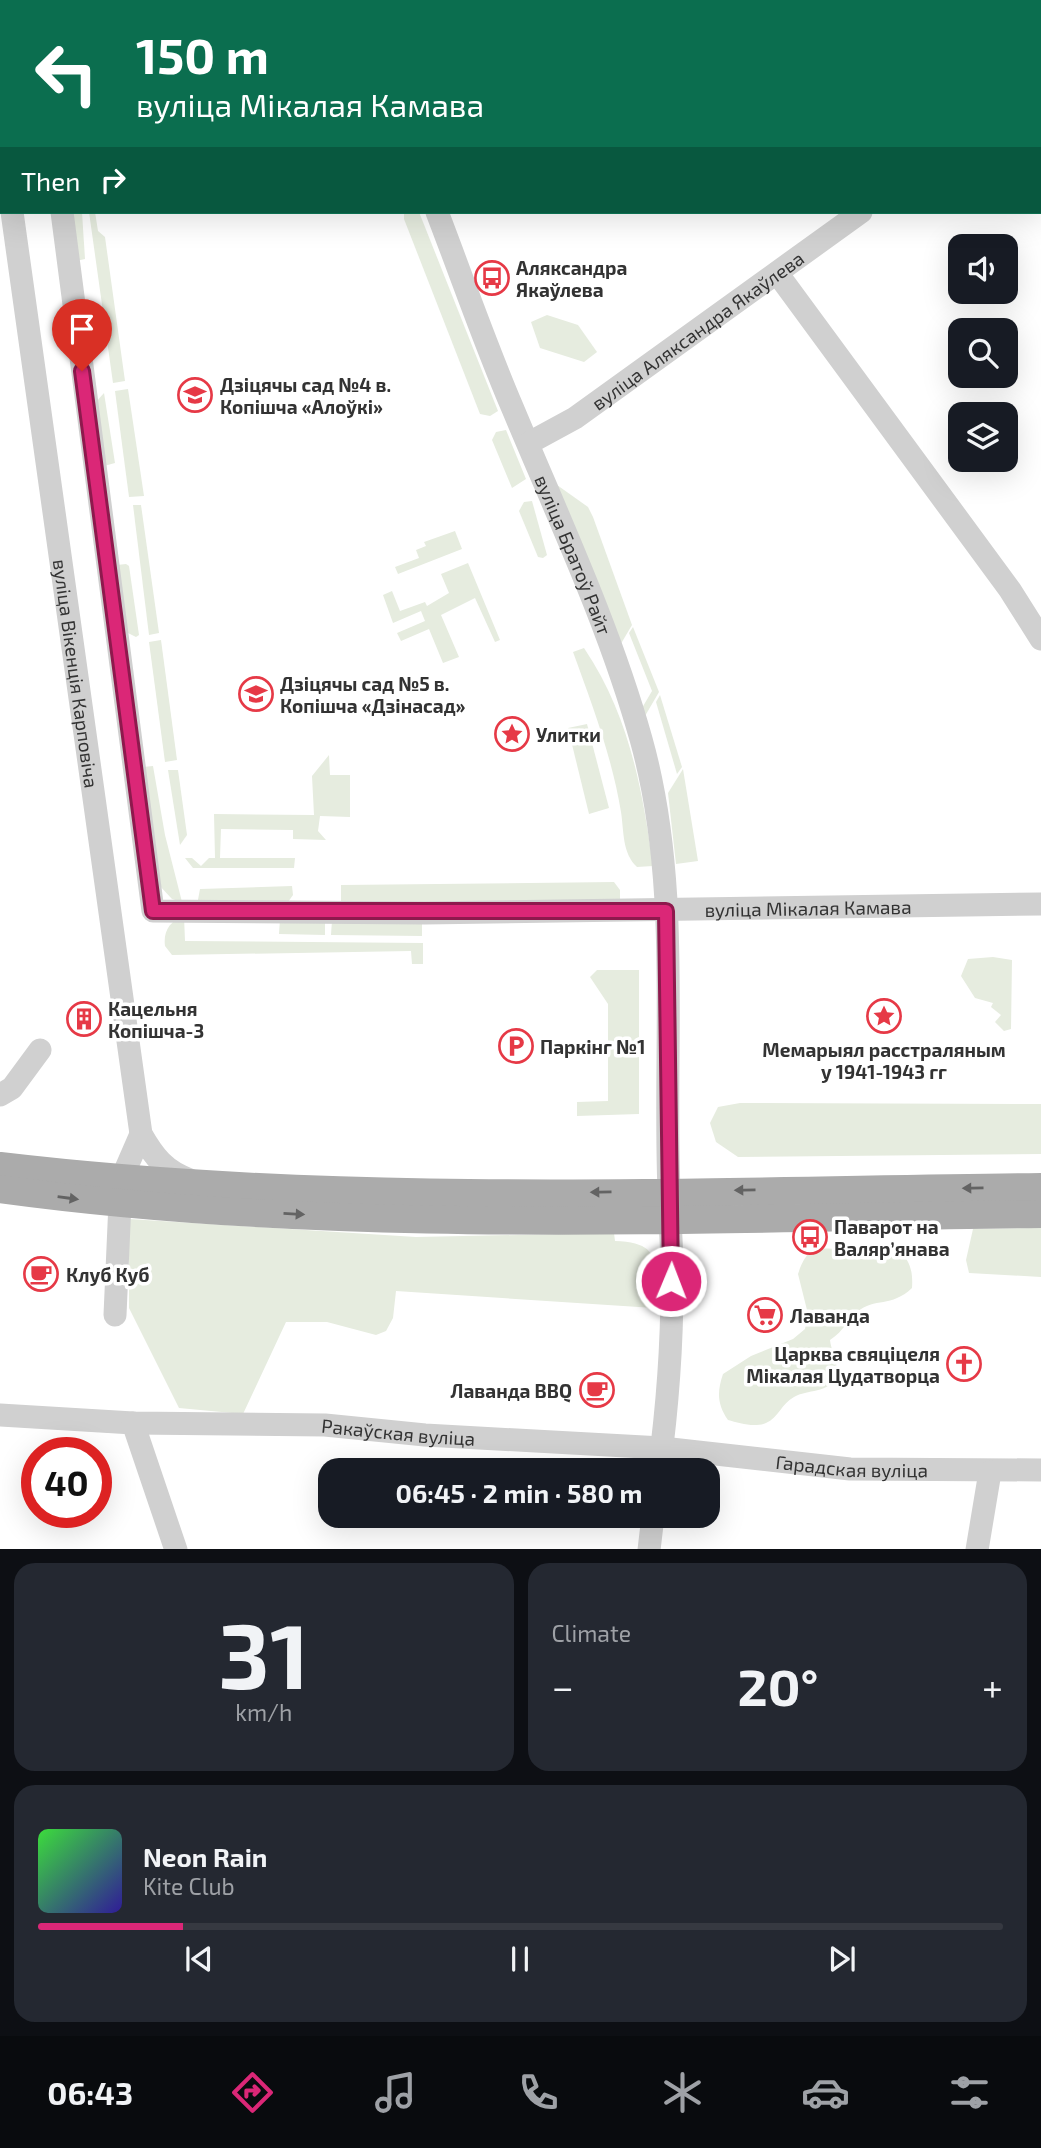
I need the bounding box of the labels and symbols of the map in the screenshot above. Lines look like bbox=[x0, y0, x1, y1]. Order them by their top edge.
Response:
street label: вуліца Аляксандра Якаўлева bbox=[587, 246, 808, 414]
place label: Аляксандра Якаўлева bbox=[516, 256, 627, 301]
bus stop icon: Аляксандра Якаўлева bbox=[473, 259, 511, 297]
pin bbox=[52, 299, 112, 371]
place label: Дзіцячы сад №4 в. Копішча «Алоўкі» bbox=[220, 373, 391, 418]
school or university icon: Дзіцячы сад №4 в. Копішча «Алоўкі» bbox=[176, 376, 214, 414]
street label: вуліца Братоў Райт bbox=[531, 471, 617, 638]
street label: вуліца Вікенція Карповіча bbox=[49, 558, 104, 789]
place label: Дзіцячы сад №5 в. Копішча «Дзінасад» bbox=[280, 672, 466, 717]
school or university icon: Дзіцячы сад №5 в. Копішча «Дзінасад» bbox=[237, 675, 275, 713]
place icon: Улитки bbox=[493, 715, 531, 753]
place label: Улитки bbox=[536, 723, 601, 746]
street label: вуліца Мікалая Камава bbox=[704, 894, 912, 921]
place label: Кацельня Копішча-3 bbox=[108, 997, 204, 1042]
place icon: Мемарыял расстраляным у 1941-1943 гг bbox=[865, 997, 903, 1035]
building icon: Кацельня Копішча-3 bbox=[65, 1000, 103, 1038]
parking icon: Паркінг №1 bbox=[497, 1027, 535, 1065]
place label: Паркінг №1 bbox=[540, 1035, 645, 1058]
place label: Мемарыял расстраляным у 1941-1943 гг bbox=[762, 1038, 1006, 1083]
one-way arrow bbox=[962, 1182, 984, 1194]
one-way arrow bbox=[734, 1185, 756, 1196]
one-way arrow bbox=[589, 1186, 611, 1198]
one-way arrow bbox=[57, 1193, 79, 1204]
one-way arrow bbox=[284, 1208, 306, 1219]
place label: Паварот на Валярʼянава bbox=[834, 1215, 950, 1260]
bus stop icon: Паварот на Валярʼянава bbox=[791, 1218, 829, 1256]
position arrow bbox=[634, 1244, 708, 1318]
cafe icon: Клуб Куб bbox=[22, 1255, 60, 1293]
place label: Клуб Куб bbox=[66, 1263, 150, 1286]
supermarket icon: Лаванда bbox=[746, 1296, 784, 1334]
place label: Лаванда bbox=[790, 1304, 870, 1327]
place label: Царква свяціцеля Мікалая Цудатворца bbox=[746, 1342, 940, 1387]
church icon: Царква свяціцеля Мікалая Цудатворца bbox=[945, 1345, 983, 1383]
cafe icon: Лаванда BBQ bbox=[578, 1371, 616, 1409]
place label: Лаванда BBQ bbox=[451, 1379, 572, 1403]
street label: Ракаўская вуліца bbox=[321, 1413, 476, 1449]
speed limit sign: 40 bbox=[21, 1437, 112, 1528]
street label: Гарадская вуліца bbox=[775, 1449, 928, 1482]

